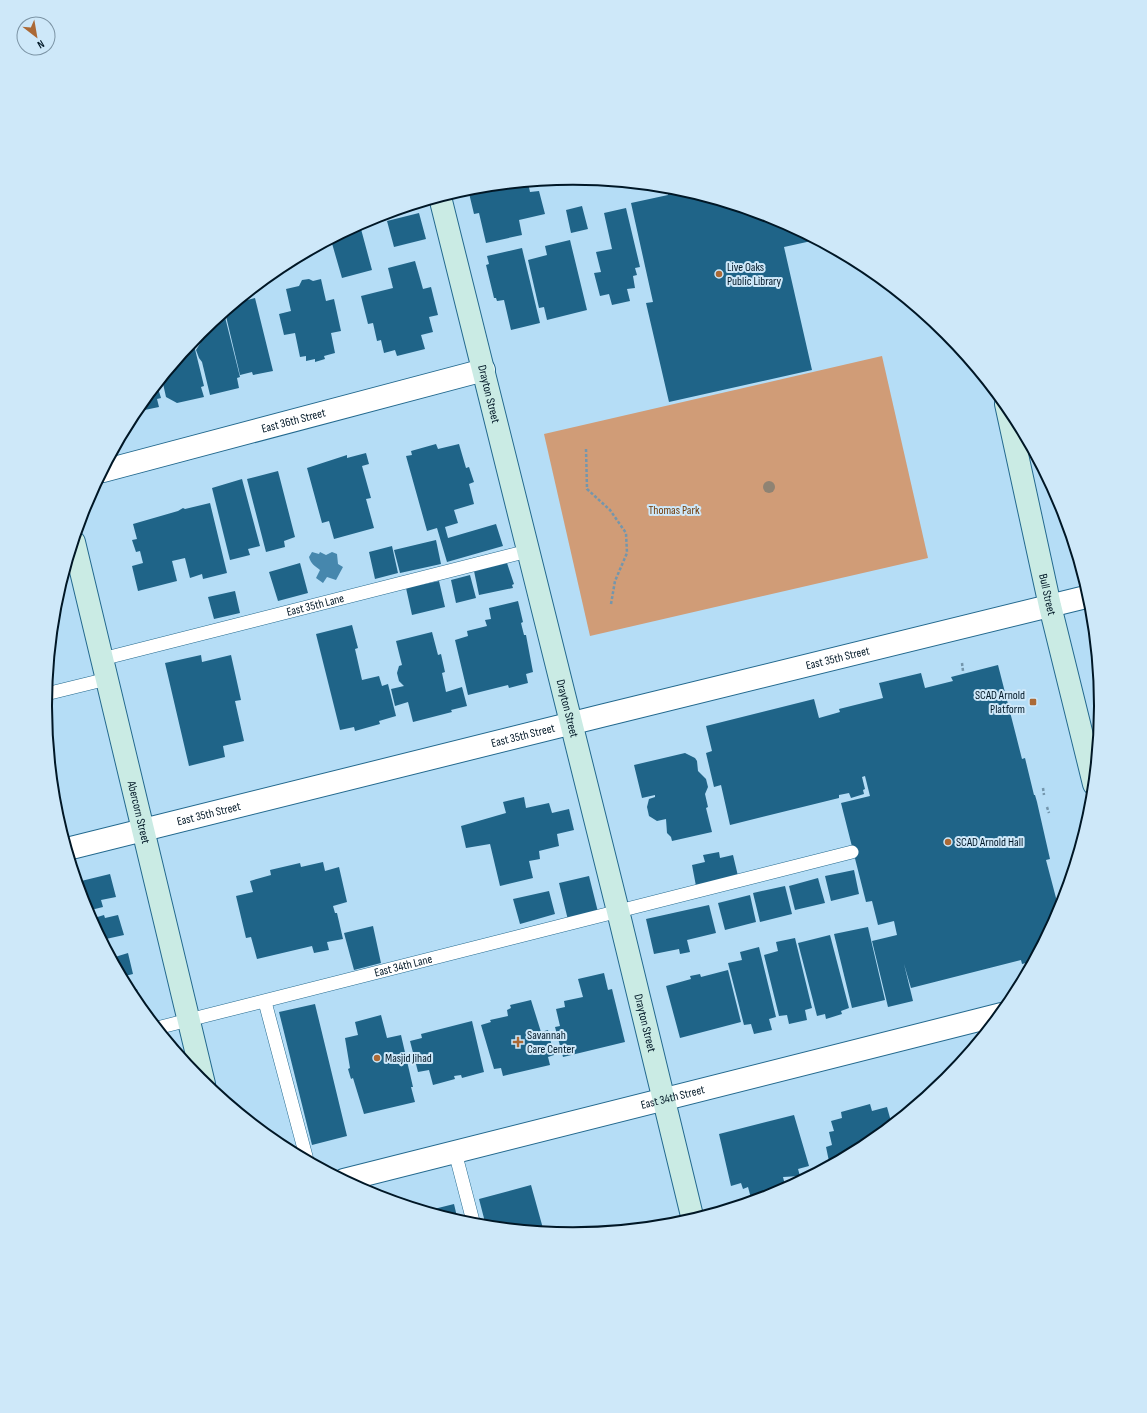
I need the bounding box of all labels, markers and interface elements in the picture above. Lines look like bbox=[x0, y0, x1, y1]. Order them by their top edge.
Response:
north arrow bbox=[16, 16, 56, 56]
text: N bbox=[35, 37, 47, 51]
place label: Live Oaks Public Library bbox=[727, 260, 782, 289]
marker: Live Oaks Public Library bbox=[714, 269, 724, 279]
street label: Drayton Street bbox=[474, 363, 503, 425]
street label: East 36th Street bbox=[260, 405, 328, 437]
park label: Thomas Park bbox=[649, 503, 700, 518]
street label: Bull Street bbox=[1035, 572, 1059, 617]
street label: East 35th Lane bbox=[285, 591, 346, 620]
street label: East 35th Street bbox=[804, 643, 872, 673]
street label: Drayton Street bbox=[553, 678, 582, 739]
place label: SCAD Arnold Platform bbox=[975, 688, 1025, 717]
marker: SCAD Arnold Platform bbox=[1028, 697, 1038, 707]
street label: East 35th Street bbox=[490, 721, 557, 751]
street label: Abercorn Street bbox=[123, 779, 153, 846]
street label: East 35th Street bbox=[175, 799, 243, 829]
place label: SCAD Arnold Hall bbox=[956, 835, 1023, 850]
marker: SCAD Arnold Hall bbox=[943, 837, 953, 847]
street label: East 34th Lane bbox=[373, 952, 434, 981]
street label: Drayton Street bbox=[630, 992, 659, 1054]
place label: Savannah Care Center bbox=[527, 1028, 575, 1057]
marker: Savannah Care Center bbox=[512, 1036, 524, 1048]
place label: Masjid Jihad bbox=[385, 1051, 432, 1066]
marker: Masjid Jihad bbox=[372, 1053, 382, 1063]
street label: East 34th Street bbox=[639, 1082, 707, 1113]

